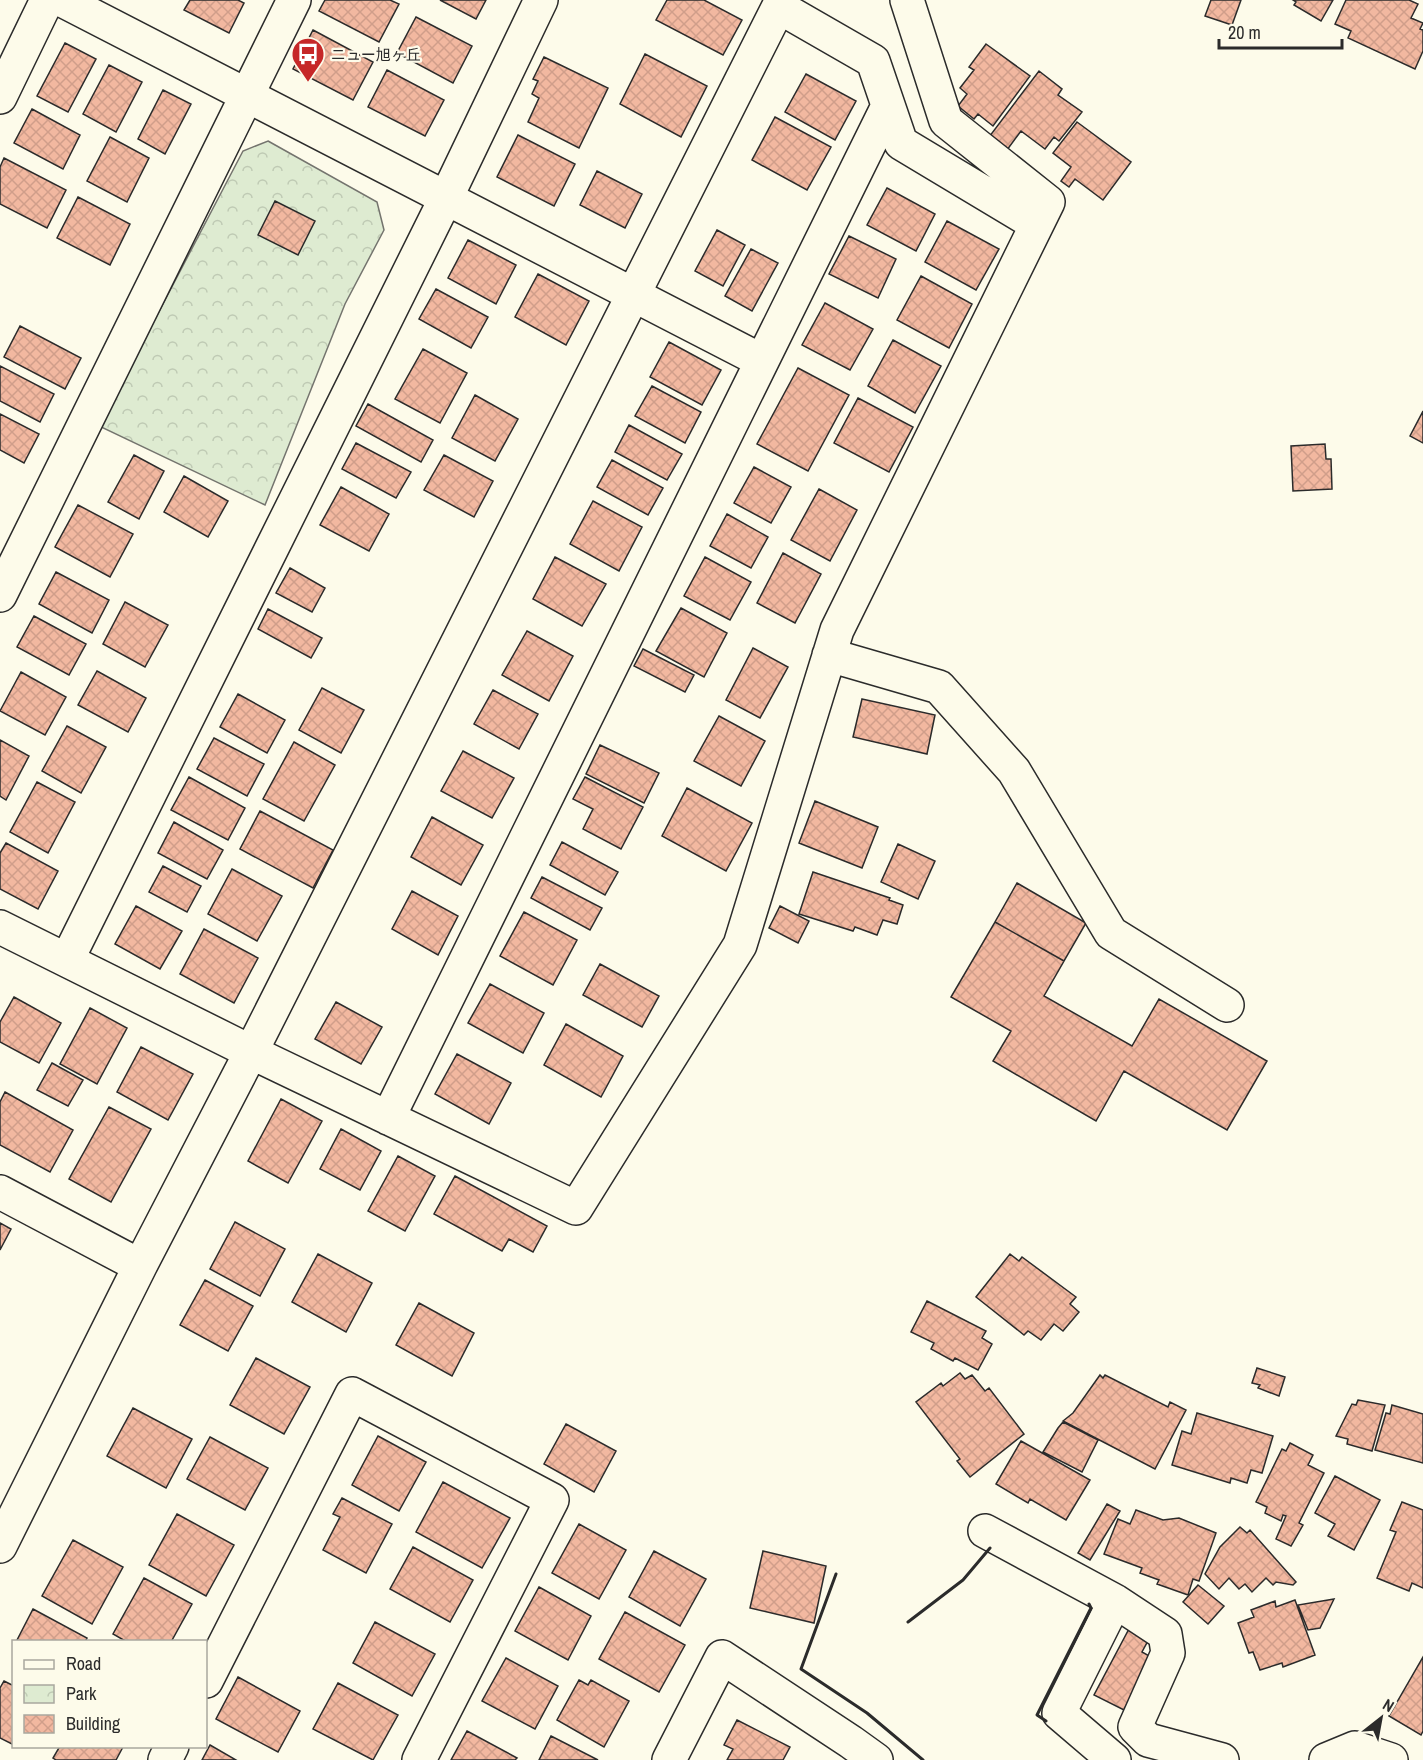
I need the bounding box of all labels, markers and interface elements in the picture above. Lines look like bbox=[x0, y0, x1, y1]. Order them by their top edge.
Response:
scale bar bbox=[1219, 12, 1342, 50]
text: 20 m bbox=[1228, 20, 1261, 45]
bus stop icon: ニュー旭ヶ丘 bbox=[290, 36, 326, 83]
place label: ニュー旭ヶ丘 bbox=[331, 44, 421, 65]
legend bbox=[12, 1640, 207, 1748]
text: Road bbox=[66, 1651, 101, 1676]
text: Park bbox=[66, 1681, 97, 1706]
north arrow bbox=[1351, 1688, 1411, 1748]
text: N bbox=[1379, 1693, 1398, 1717]
text: Building bbox=[66, 1711, 121, 1736]

